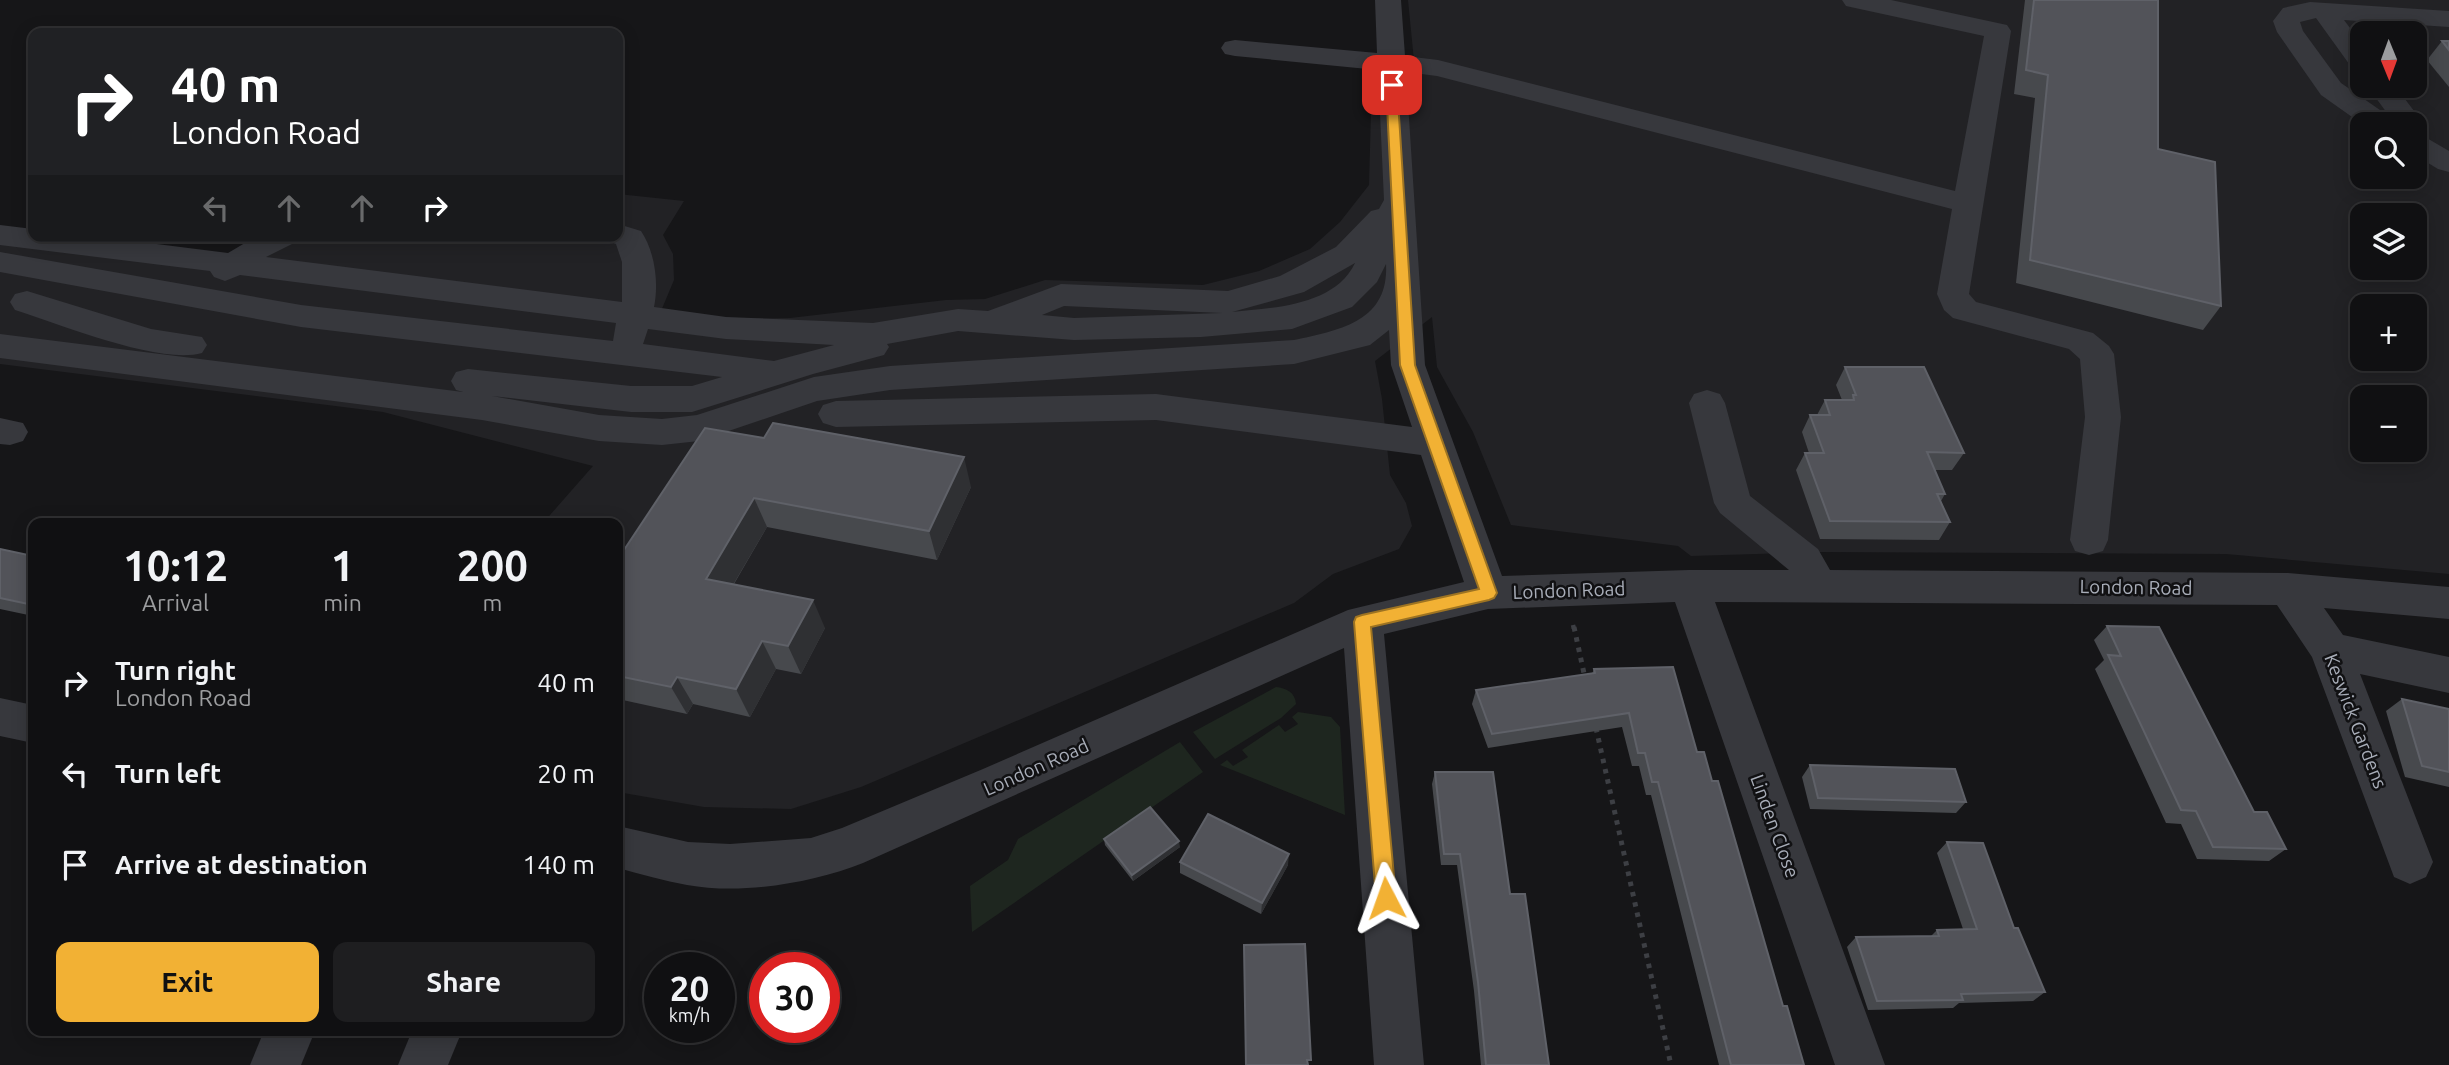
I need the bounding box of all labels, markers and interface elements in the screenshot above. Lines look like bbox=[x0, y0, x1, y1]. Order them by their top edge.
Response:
north arrow bbox=[2350, 21, 2427, 98]
map controls bbox=[2350, 21, 2427, 462]
pin bbox=[1362, 55, 1422, 115]
icon: right bbox=[56, 56, 147, 147]
text: 40 m bbox=[171, 56, 280, 111]
icon: arrive bbox=[1373, 66, 1411, 104]
button: search bbox=[2350, 112, 2427, 189]
text: London Road bbox=[171, 114, 361, 150]
icon: left bbox=[197, 189, 235, 227]
icon: ahead bbox=[270, 189, 308, 227]
icon: ahead bbox=[343, 189, 381, 227]
icon: right bbox=[416, 189, 454, 227]
button: layers bbox=[2350, 203, 2427, 280]
button: + bbox=[2350, 294, 2427, 371]
button: − bbox=[2350, 385, 2427, 462]
text: 10:12 bbox=[123, 542, 228, 589]
text: 1 bbox=[331, 542, 354, 589]
text: 200 bbox=[457, 542, 528, 589]
street label: London Road bbox=[2079, 575, 2193, 599]
street label: London Road bbox=[1512, 577, 1626, 603]
text: Arrival bbox=[142, 590, 209, 615]
text: min bbox=[323, 590, 362, 615]
text: m bbox=[482, 590, 502, 615]
street label: Keswick Gardens bbox=[2320, 651, 2392, 791]
text: Turn right bbox=[115, 656, 236, 685]
icon: right bbox=[56, 664, 94, 702]
text: 40 m bbox=[537, 668, 595, 697]
text: London Road bbox=[115, 685, 252, 710]
street label: London Road bbox=[980, 734, 1092, 800]
icon: left bbox=[56, 755, 94, 793]
text: Turn left bbox=[115, 759, 221, 788]
text: 20 m bbox=[537, 759, 595, 788]
street label: Linden Close bbox=[1746, 771, 1804, 881]
icon: arrive bbox=[56, 846, 94, 884]
text: Arrive at destination bbox=[115, 850, 368, 879]
text: 140 m bbox=[523, 850, 595, 879]
position arrow bbox=[1349, 861, 1423, 935]
button: Exit bbox=[56, 942, 319, 1022]
button: Share bbox=[333, 942, 595, 1022]
speed limit sign: 30 bbox=[749, 952, 840, 1043]
text: 20 bbox=[670, 968, 709, 1008]
text: km/h bbox=[669, 1005, 710, 1025]

